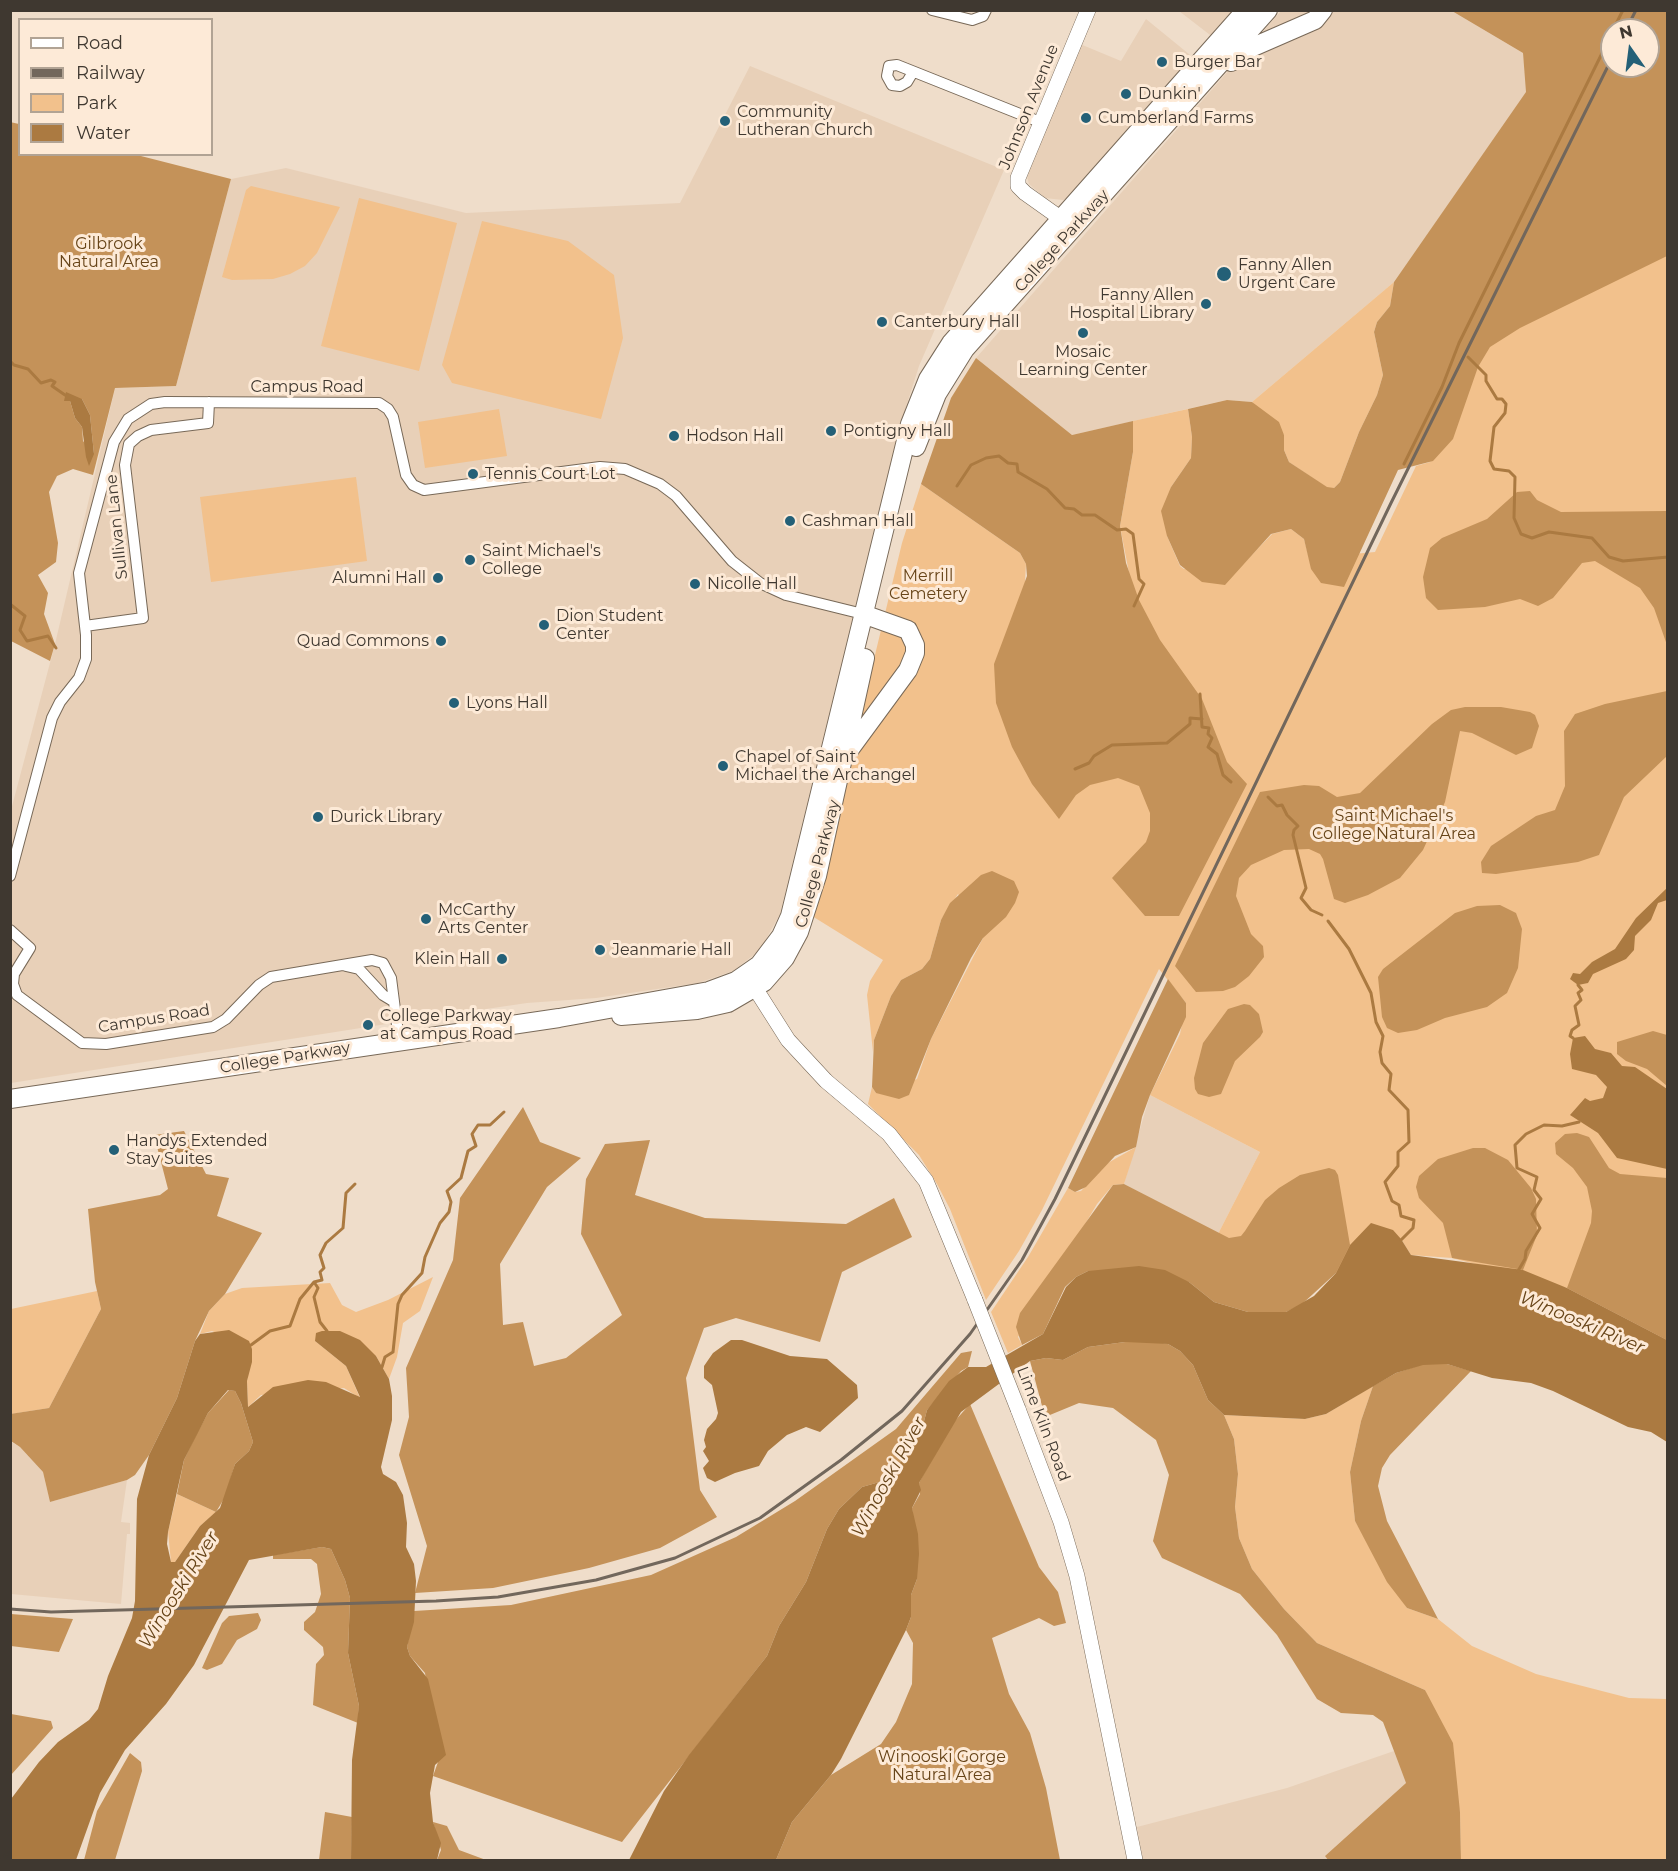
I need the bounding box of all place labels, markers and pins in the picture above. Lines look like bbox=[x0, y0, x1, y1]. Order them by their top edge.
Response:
place label: Burger Bar bbox=[1174, 52, 1262, 72]
marker: Burger Bar bbox=[1155, 55, 1169, 69]
place label: Dunkin' bbox=[1138, 84, 1201, 104]
marker: Dunkin' bbox=[1119, 87, 1133, 101]
place label: Community Lutheran Church bbox=[737, 102, 873, 140]
place label: Cumberland Farms bbox=[1098, 108, 1254, 128]
marker: Cumberland Farms bbox=[1079, 111, 1093, 125]
marker: Community Lutheran Church bbox=[718, 114, 732, 128]
place label: Fanny Allen Urgent Care bbox=[1238, 255, 1336, 293]
marker: Fanny Allen Urgent Care bbox=[1215, 265, 1233, 283]
place label: Fanny Allen Hospital Library bbox=[1069, 285, 1194, 323]
marker: Fanny Allen Hospital Library bbox=[1199, 297, 1213, 311]
place label: Canterbury Hall bbox=[894, 312, 1019, 332]
marker: Canterbury Hall bbox=[875, 315, 889, 329]
marker: Mosaic Learning Center bbox=[1076, 326, 1090, 340]
place label: Mosaic Learning Center bbox=[1018, 342, 1148, 380]
place label: Pontigny Hall bbox=[843, 421, 951, 441]
marker: Pontigny Hall bbox=[824, 424, 838, 438]
place label: Hodson Hall bbox=[686, 426, 784, 446]
marker: Hodson Hall bbox=[667, 429, 681, 443]
place label: Tennis Court Lot bbox=[485, 464, 616, 484]
marker: Tennis Court Lot bbox=[466, 467, 480, 481]
place label: Cashman Hall bbox=[802, 511, 914, 531]
marker: Cashman Hall bbox=[783, 514, 797, 528]
place label: Saint Michael's College bbox=[482, 541, 601, 579]
marker: Saint Michael's College bbox=[463, 553, 477, 567]
place label: Alumni Hall bbox=[332, 568, 426, 588]
marker: Alumni Hall bbox=[431, 571, 445, 585]
place label: Nicolle Hall bbox=[707, 574, 797, 594]
marker: Nicolle Hall bbox=[688, 577, 702, 591]
place label: Dion Student Center bbox=[556, 606, 663, 644]
marker: Dion Student Center bbox=[537, 618, 551, 632]
place label: Quad Commons bbox=[297, 631, 429, 651]
marker: Quad Commons bbox=[434, 634, 448, 648]
place label: Lyons Hall bbox=[466, 693, 548, 713]
marker: Lyons Hall bbox=[447, 696, 461, 710]
place label: Chapel of Saint Michael the Archangel bbox=[735, 747, 916, 785]
marker: Chapel of Saint Michael the Archangel bbox=[716, 759, 730, 773]
place label: Durick Library bbox=[330, 807, 442, 827]
marker: Durick Library bbox=[311, 810, 325, 824]
place label: McCarthy Arts Center bbox=[438, 900, 528, 938]
marker: McCarthy Arts Center bbox=[419, 912, 433, 926]
place label: Jeanmarie Hall bbox=[612, 940, 732, 960]
marker: Jeanmarie Hall bbox=[593, 943, 607, 957]
place label: Klein Hall bbox=[414, 949, 490, 969]
marker: Klein Hall bbox=[495, 952, 509, 966]
place label: College Parkway at Campus Road bbox=[380, 1006, 513, 1044]
marker: College Parkway at Campus Road bbox=[361, 1018, 375, 1032]
place label: Handys Extended Stay Suites bbox=[126, 1131, 268, 1169]
marker: Handys Extended Stay Suites bbox=[107, 1143, 121, 1157]

